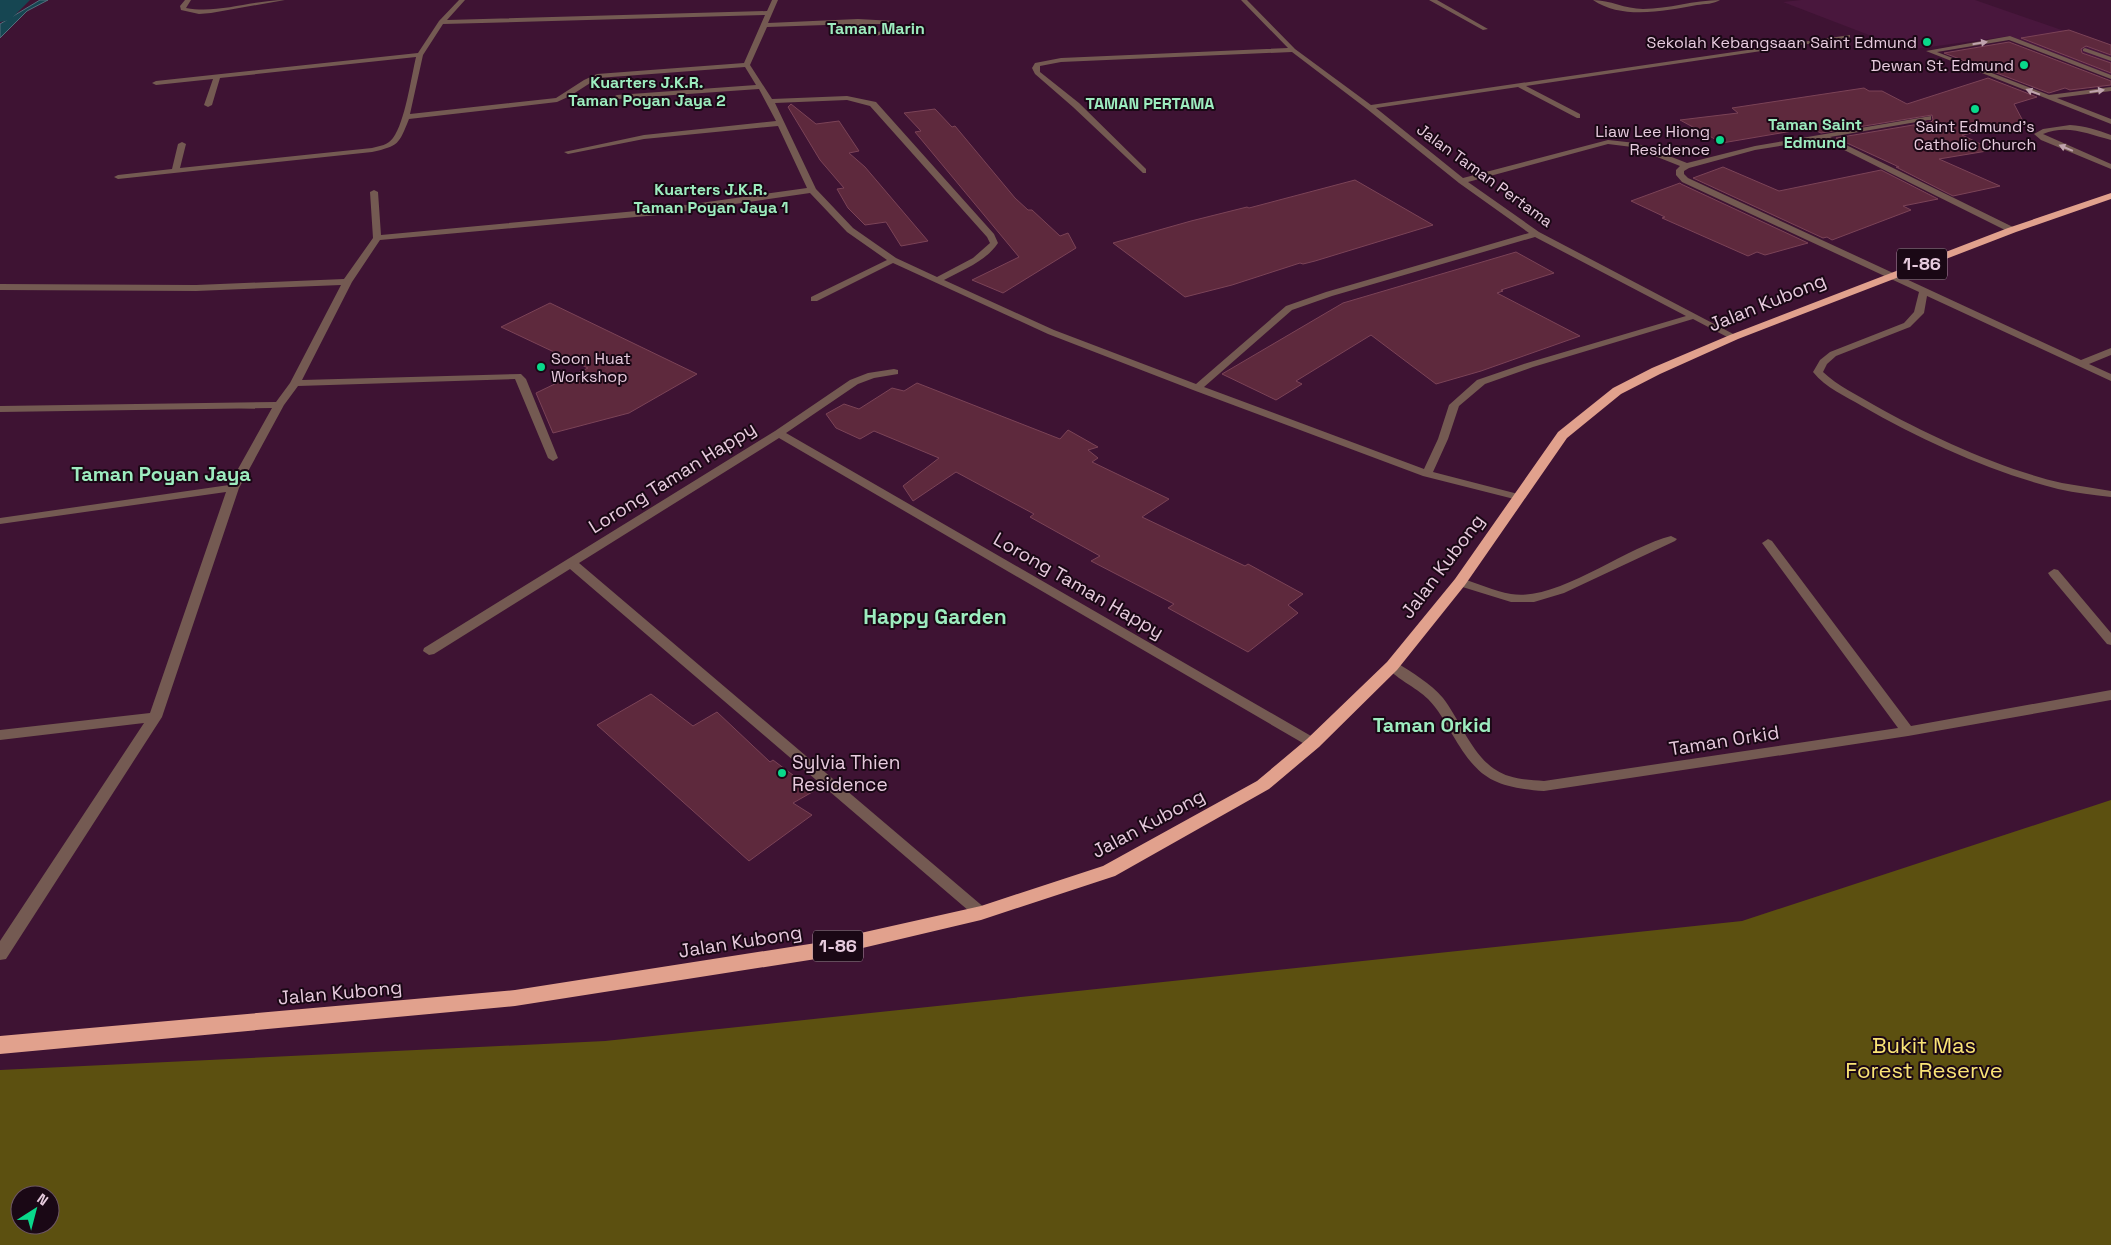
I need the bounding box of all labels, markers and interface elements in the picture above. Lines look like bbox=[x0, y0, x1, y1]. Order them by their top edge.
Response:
district label: Taman Marin bbox=[827, 18, 925, 39]
place label: Sekolah Kebangsaan Saint Edmund bbox=[1647, 32, 1917, 53]
marker: Sekolah Kebangsaan Saint Edmund bbox=[1921, 36, 1933, 48]
one-way arrow bbox=[1972, 39, 1988, 47]
place label: Dewan St. Edmund bbox=[1871, 55, 2014, 76]
marker: Dewan St. Edmund bbox=[2018, 59, 2030, 71]
district label: Kuarters J.K.R. Taman Poyan Jaya 2 bbox=[568, 72, 726, 111]
one-way arrow bbox=[2090, 86, 2106, 94]
one-way arrow bbox=[2026, 87, 2040, 95]
district label: TAMAN PERTAMA bbox=[1086, 93, 1214, 114]
marker: Saint Edmund's Catholic Church bbox=[1969, 103, 1981, 115]
district label: Taman Saint Edmund bbox=[1768, 114, 1862, 153]
place label: Saint Edmund's Catholic Church bbox=[1914, 116, 2036, 155]
street label: Jalan Taman Pertama bbox=[1412, 119, 1557, 232]
place label: Liaw Lee Hiong Residence bbox=[1595, 121, 1710, 160]
marker: Liaw Lee Hiong Residence bbox=[1714, 134, 1726, 146]
one-way arrow bbox=[2059, 143, 2073, 151]
district label: Kuarters J.K.R. Taman Poyan Jaya 1 bbox=[633, 179, 789, 218]
road number: 1-86 bbox=[1897, 248, 1947, 280]
street label: Jalan Kubong bbox=[1705, 268, 1830, 337]
place label: Soon Huat Workshop bbox=[551, 348, 631, 387]
marker: Soon Huat Workshop bbox=[535, 361, 547, 373]
street label: Lorong Taman Happy bbox=[584, 416, 761, 539]
district label: Taman Poyan Jaya bbox=[71, 461, 251, 487]
street label: Jalan Kubong bbox=[1395, 509, 1490, 624]
street label: Lorong Taman Happy bbox=[989, 526, 1168, 644]
district label: Happy Garden bbox=[863, 603, 1007, 630]
district label: Taman Orkid bbox=[1373, 712, 1491, 738]
street label: Taman Orkid bbox=[1667, 719, 1781, 762]
place label: Sylvia Thien Residence bbox=[792, 750, 901, 797]
marker: Sylvia Thien Residence bbox=[776, 767, 788, 779]
street label: Jalan Kubong bbox=[1087, 783, 1209, 864]
street label: Jalan Kubong bbox=[677, 919, 804, 964]
road number: 1-86 bbox=[813, 930, 863, 961]
street label: Jalan Kubong bbox=[277, 975, 403, 1010]
park label: Bukit Mas Forest Reserve bbox=[1845, 1031, 2003, 1084]
north arrow bbox=[10, 1185, 60, 1235]
text: N bbox=[34, 1189, 52, 1210]

